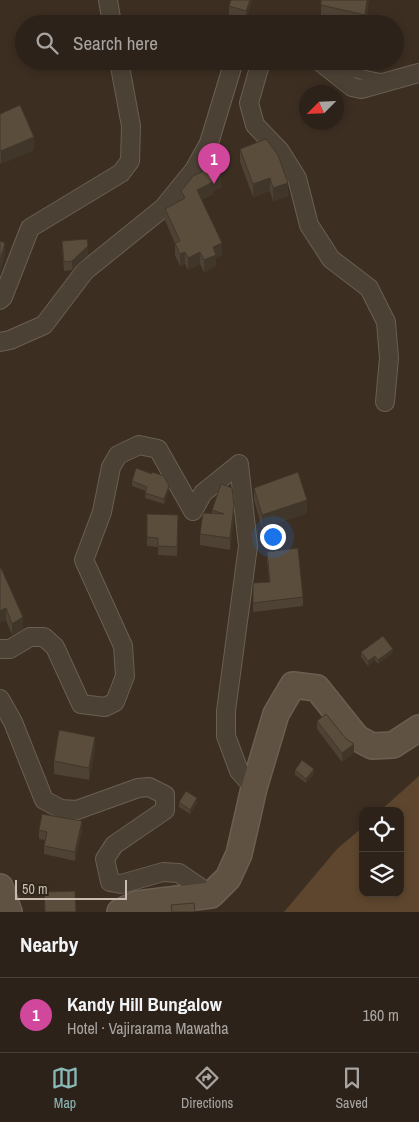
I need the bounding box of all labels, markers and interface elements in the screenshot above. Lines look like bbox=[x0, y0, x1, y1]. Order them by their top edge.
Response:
search box bbox=[15, 15, 404, 70]
icon: search bbox=[33, 29, 61, 57]
text: Search here bbox=[73, 30, 158, 56]
north arrow bbox=[299, 85, 344, 130]
pin: 1 bbox=[198, 143, 230, 184]
your location bbox=[260, 524, 286, 550]
map controls bbox=[359, 807, 404, 897]
button: locate bbox=[359, 807, 404, 852]
button: layers bbox=[359, 852, 404, 897]
scale bar bbox=[15, 877, 128, 900]
text: 50 m bbox=[22, 880, 48, 898]
text: Nearby bbox=[20, 930, 78, 959]
text: Kandy Hill Bungalow bbox=[67, 991, 222, 1017]
text: 1 bbox=[32, 1004, 40, 1026]
text: 160 m bbox=[363, 1004, 399, 1026]
text: Hotel · Vajirarama Mawatha bbox=[67, 1017, 229, 1039]
tab: Map bbox=[51, 1064, 79, 1112]
tab: Directions bbox=[181, 1064, 233, 1112]
tab: Saved bbox=[335, 1064, 368, 1112]

